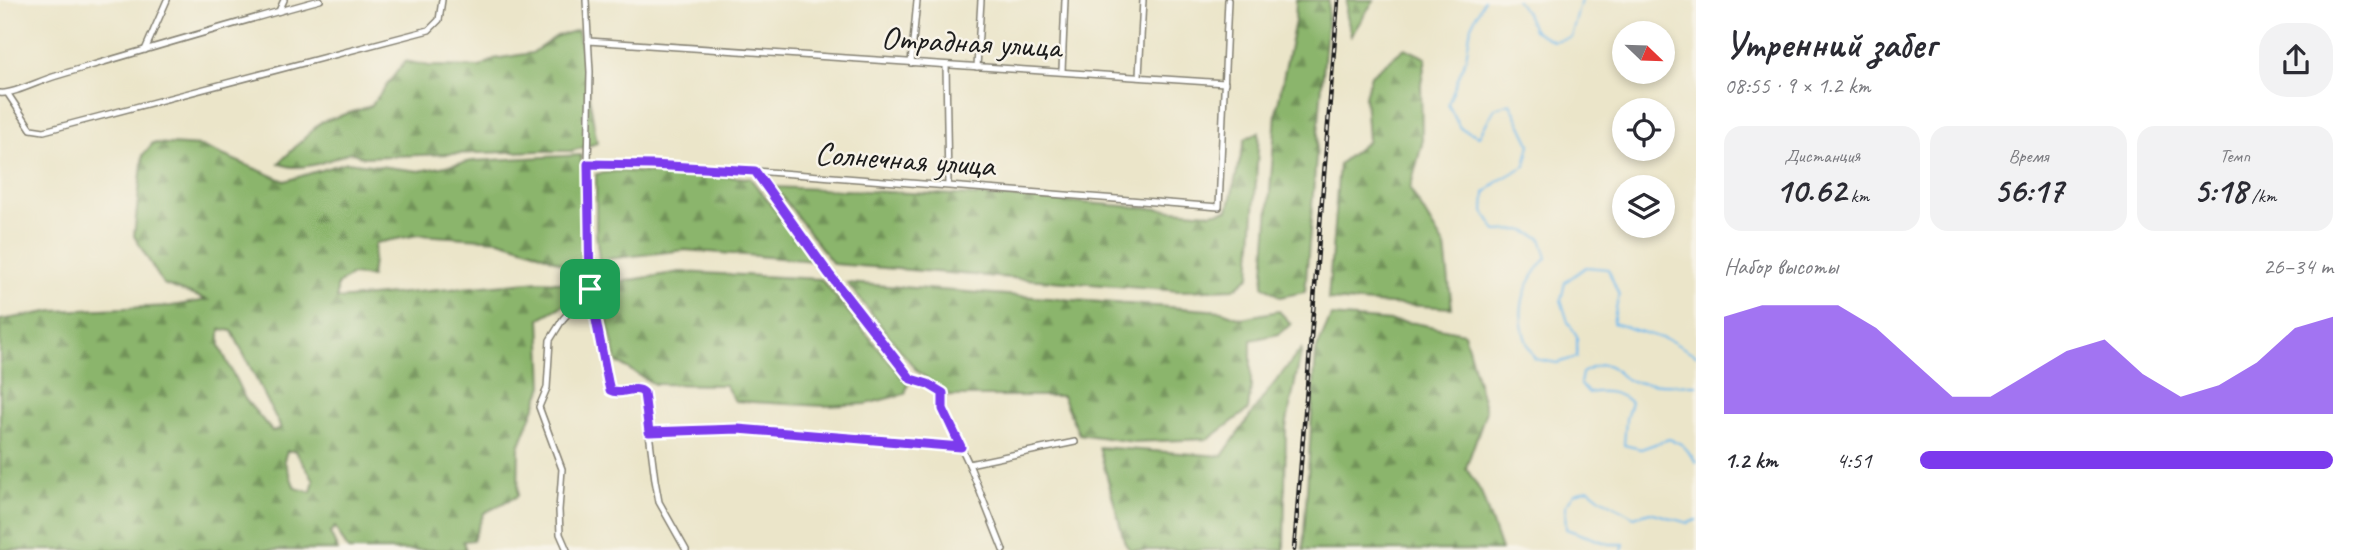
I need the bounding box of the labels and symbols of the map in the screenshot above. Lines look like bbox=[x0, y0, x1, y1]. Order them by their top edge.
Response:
street label: Отрадная улица bbox=[880, 16, 1064, 68]
north arrow bbox=[1612, 21, 1675, 84]
street label: Солнечная улица bbox=[814, 132, 999, 186]
pin bbox=[560, 259, 620, 319]

